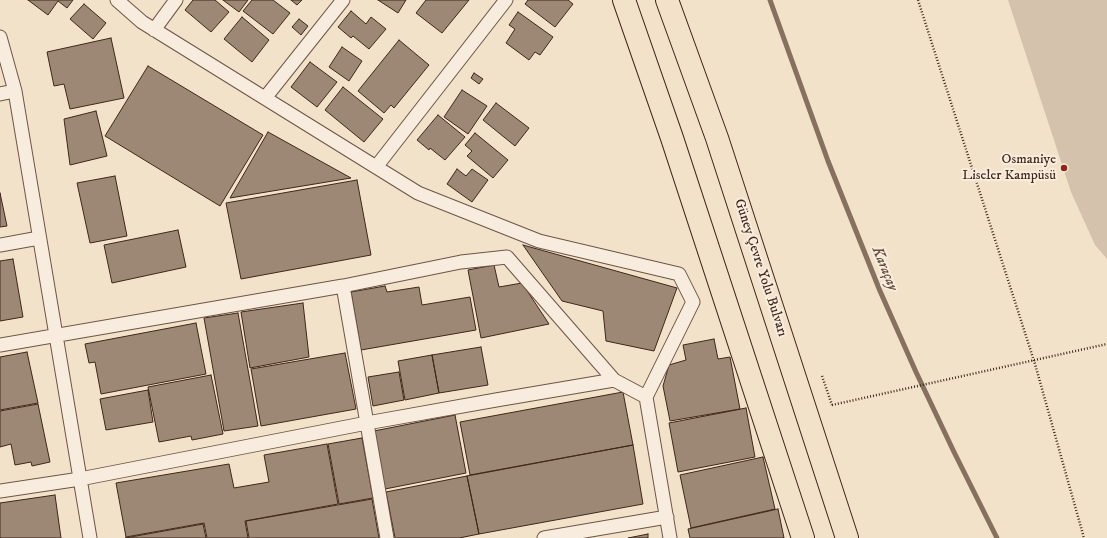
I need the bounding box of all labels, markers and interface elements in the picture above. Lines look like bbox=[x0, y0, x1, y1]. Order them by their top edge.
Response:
place label: Osmaniye Liseler Kampüsü bbox=[962, 152, 1056, 184]
marker: Osmaniye Liseler Kampüsü bbox=[1059, 163, 1069, 173]
street label: Güney Çevre Yolu Bulvarı bbox=[730, 197, 790, 339]
water label: Karaçay bbox=[867, 244, 901, 294]

